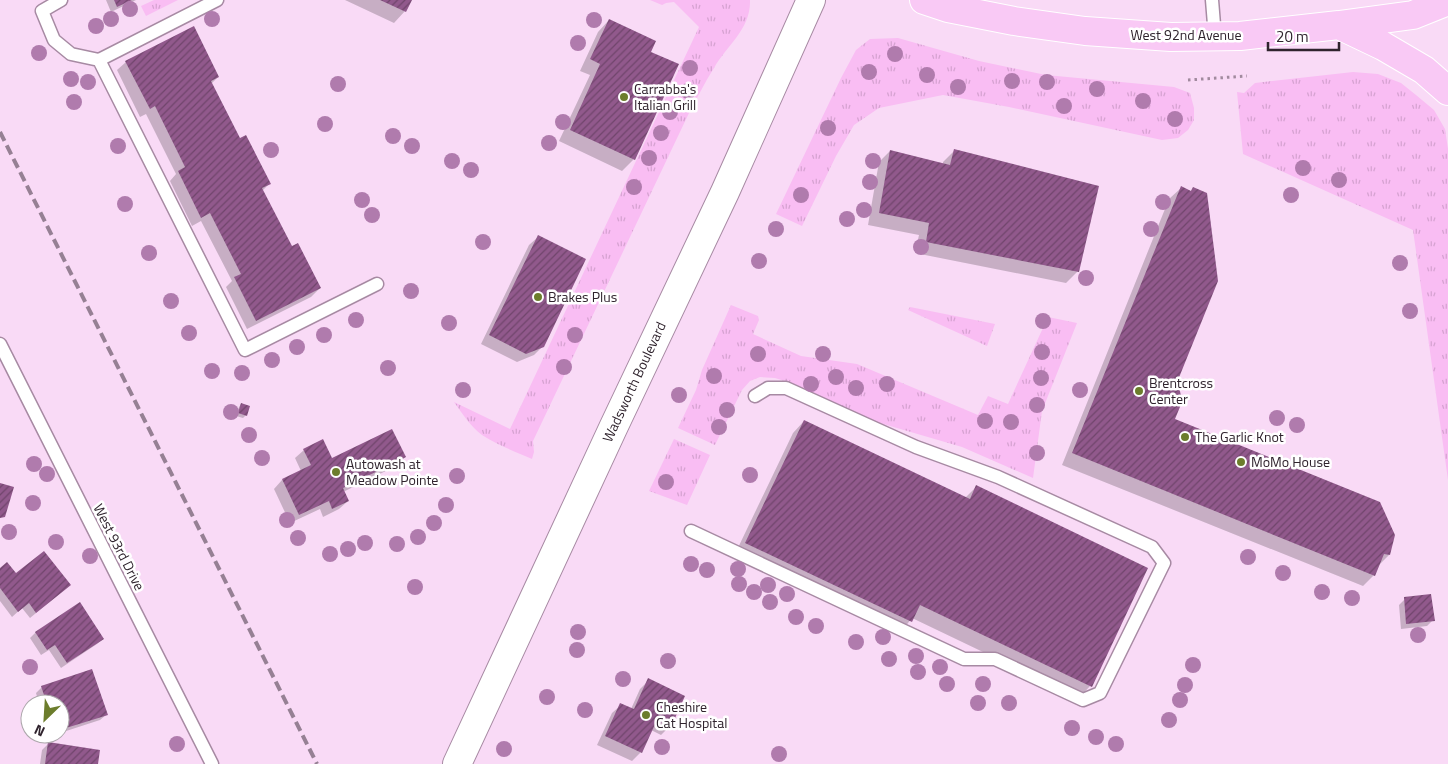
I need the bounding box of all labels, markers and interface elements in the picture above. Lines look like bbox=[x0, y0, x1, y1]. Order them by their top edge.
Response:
scale bar bbox=[1268, 20, 1339, 52]
street label: West 92nd Avenue bbox=[1130, 24, 1242, 45]
text: 20 m bbox=[1276, 25, 1309, 48]
place label: Carrabba's Italian Grill bbox=[634, 78, 696, 115]
marker: Carrabba's Italian Grill bbox=[618, 91, 630, 103]
place label: Brakes Plus bbox=[548, 286, 617, 307]
marker: Brakes Plus bbox=[532, 291, 544, 303]
street label: Wadsworth Boulevard bbox=[596, 318, 671, 445]
place label: Brentcross Center bbox=[1149, 372, 1213, 409]
marker: Brentcross Center bbox=[1133, 385, 1145, 397]
place label: The Garlic Knot bbox=[1195, 426, 1284, 447]
marker: The Garlic Knot bbox=[1179, 431, 1191, 443]
place label: MoMo House bbox=[1251, 451, 1330, 472]
place label: Autowash at Meadow Pointe bbox=[346, 453, 438, 490]
marker: MoMo House bbox=[1235, 456, 1247, 468]
marker: Autowash at Meadow Pointe bbox=[330, 466, 342, 478]
street label: West 93rd Drive bbox=[88, 500, 150, 594]
north arrow bbox=[20, 694, 70, 744]
place label: Cheshire Cat Hospital bbox=[656, 696, 728, 733]
marker: Cheshire Cat Hospital bbox=[640, 709, 652, 721]
text: N bbox=[30, 720, 48, 743]

